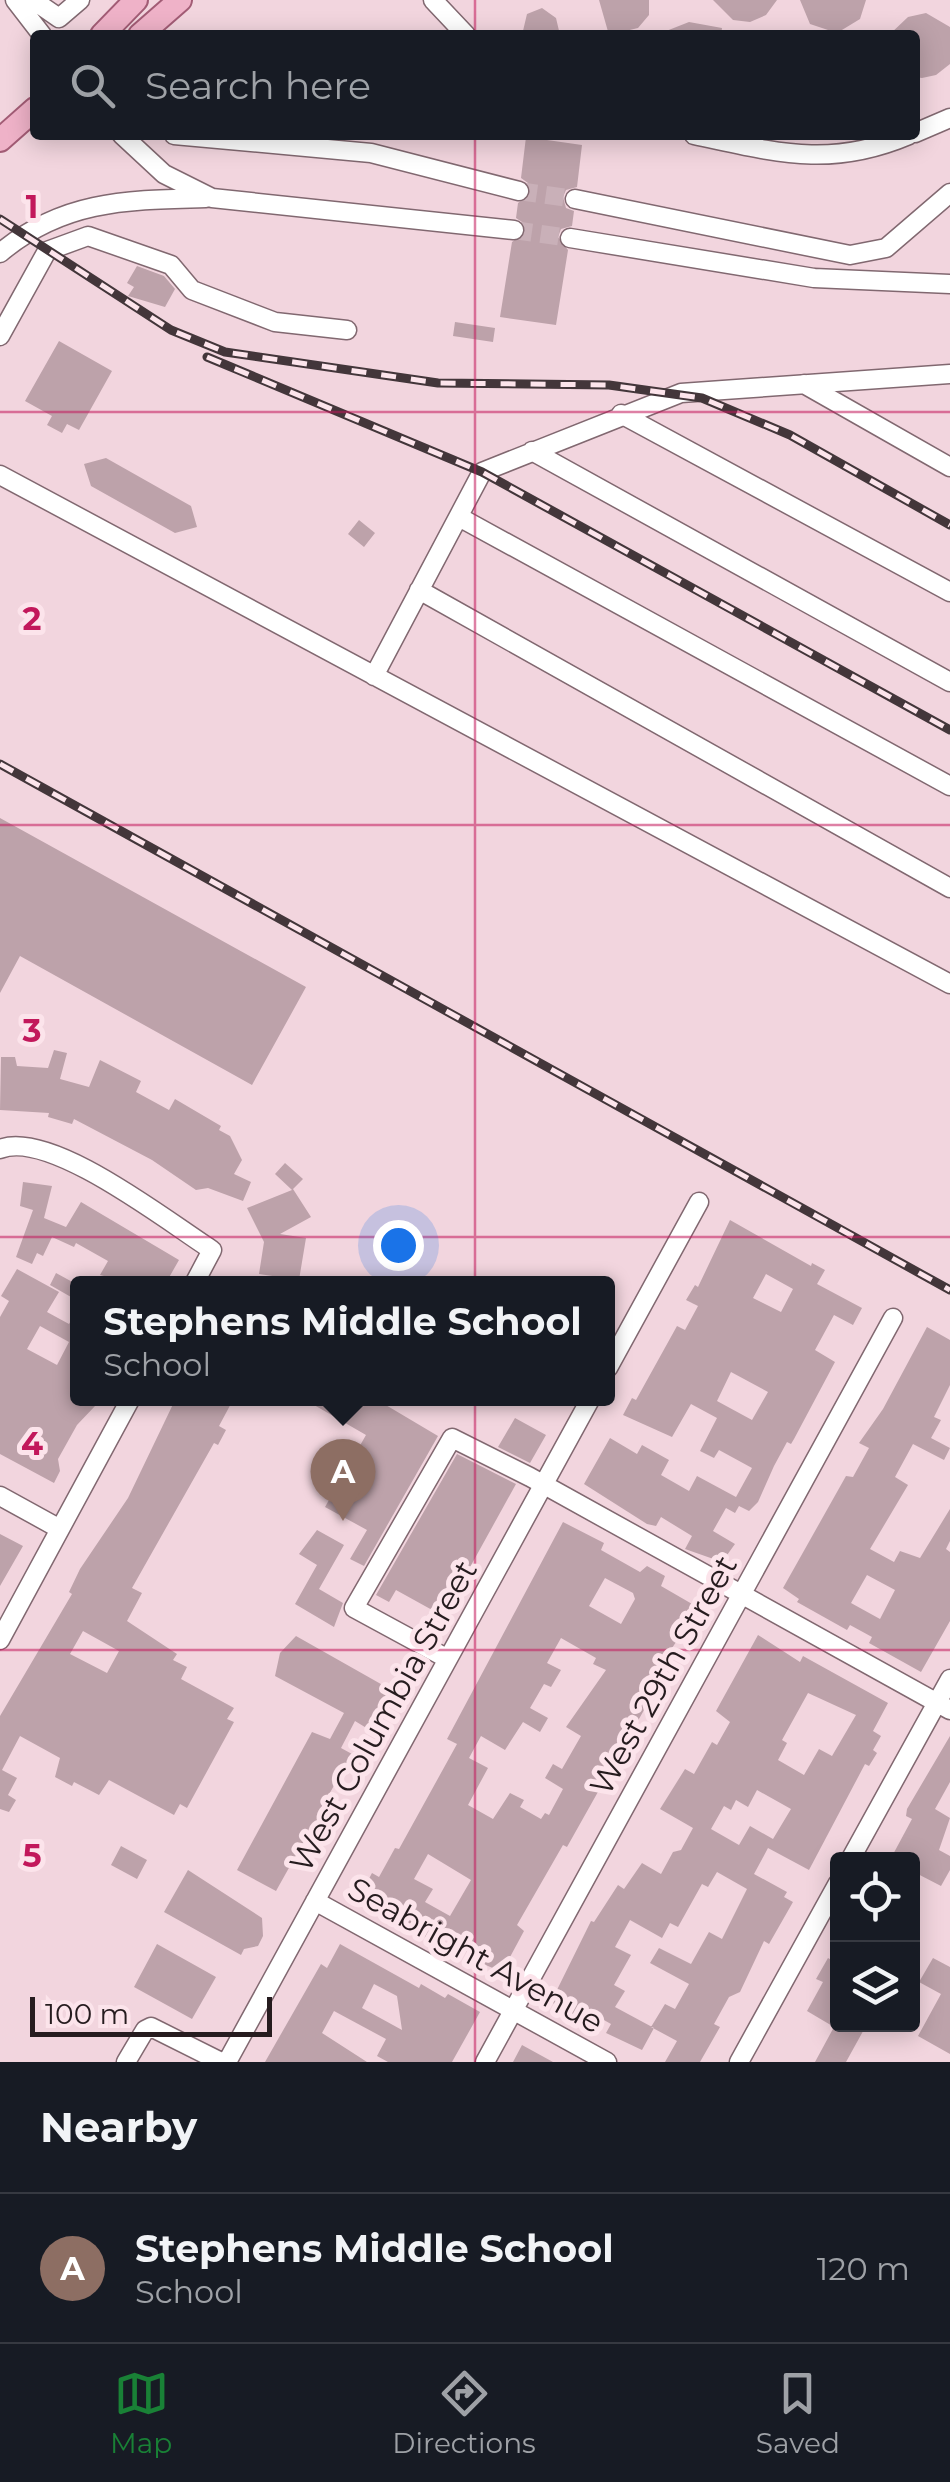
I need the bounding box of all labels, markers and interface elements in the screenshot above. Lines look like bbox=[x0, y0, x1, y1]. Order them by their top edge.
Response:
search box bbox=[30, 30, 920, 140]
icon: search bbox=[65, 58, 120, 113]
text: Search here bbox=[145, 62, 371, 109]
text: 1 bbox=[26, 187, 38, 226]
text: 2 bbox=[23, 599, 41, 638]
text: 3 bbox=[22, 1011, 41, 1050]
your location bbox=[373, 1220, 424, 1271]
popup bbox=[70, 1276, 615, 1406]
text: Stephens Middle School bbox=[103, 1298, 582, 1345]
text: School bbox=[103, 1345, 211, 1384]
text: 4 bbox=[21, 1424, 43, 1463]
pin: A bbox=[310, 1438, 376, 1521]
street label: West 29th Street bbox=[581, 1548, 745, 1802]
street label: West Columbia Street bbox=[281, 1553, 485, 1879]
text: 5 bbox=[22, 1836, 42, 1875]
map controls bbox=[830, 1852, 920, 2032]
button: locate bbox=[830, 1852, 920, 1942]
street label: Seabright Avenue bbox=[341, 1869, 611, 2041]
button: layers bbox=[830, 1942, 920, 2032]
scale bar bbox=[30, 1992, 272, 2036]
text: 100 m bbox=[45, 1997, 129, 2031]
text: Nearby bbox=[40, 2101, 197, 2153]
text: Stephens Middle School bbox=[135, 2225, 614, 2272]
text: A bbox=[60, 2249, 85, 2288]
text: 120 m bbox=[817, 2249, 910, 2288]
text: School bbox=[135, 2272, 243, 2311]
tab: Map bbox=[110, 2366, 172, 2460]
tab: Directions bbox=[392, 2366, 536, 2460]
tab: Saved bbox=[756, 2366, 840, 2460]

